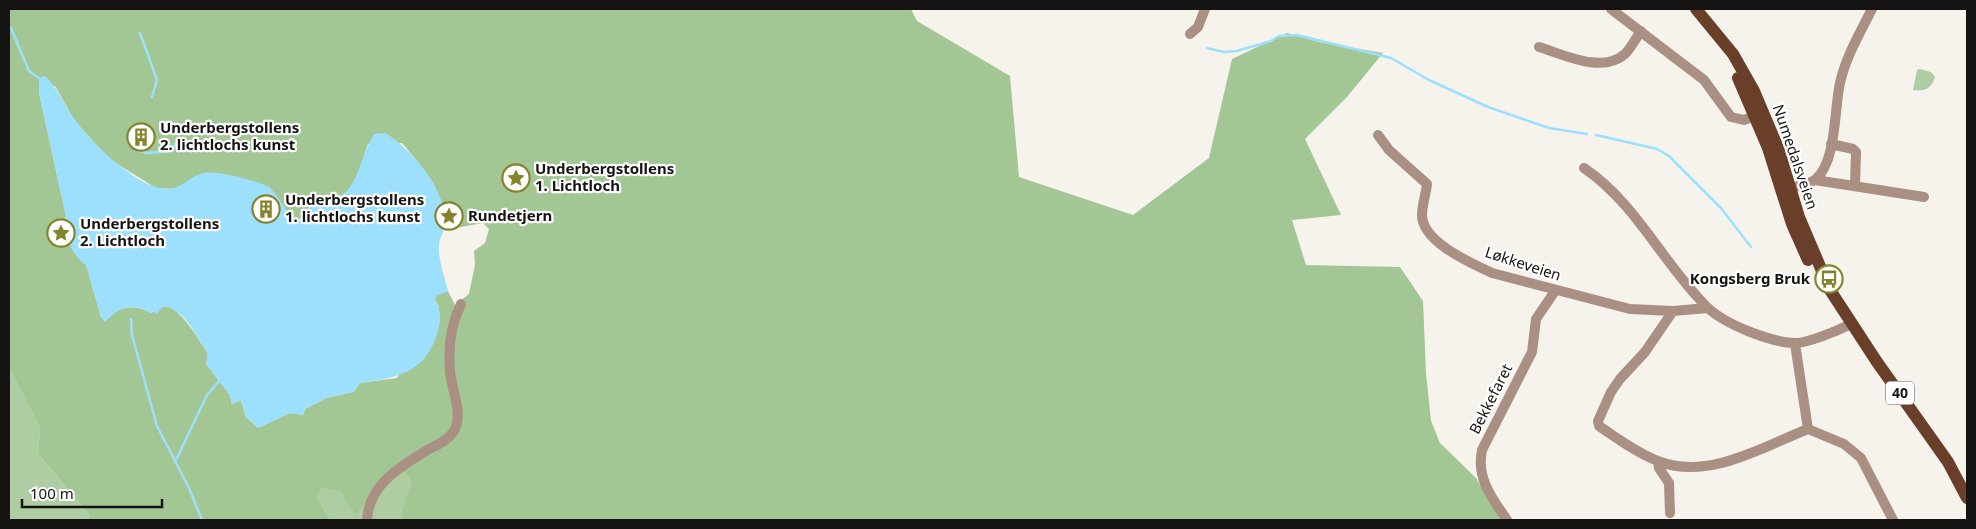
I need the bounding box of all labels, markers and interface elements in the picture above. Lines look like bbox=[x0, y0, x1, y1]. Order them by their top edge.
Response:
street label: Numedalsveien bbox=[1769, 102, 1823, 212]
place label: Underbergstollens 2. lichtlochs kunst bbox=[160, 117, 299, 154]
building icon: Underbergstollens 2. lichtlochs kunst bbox=[126, 122, 156, 152]
place label: Underbergstollens 1. Lichtloch bbox=[535, 158, 674, 195]
place icon: Underbergstollens 1. Lichtloch bbox=[501, 163, 531, 193]
place label: Underbergstollens 1. lichtlochs kunst bbox=[285, 189, 424, 226]
building icon: Underbergstollens 1. lichtlochs kunst bbox=[251, 194, 281, 224]
place icon: Rundetjern bbox=[434, 201, 464, 231]
place label: Rundetjern bbox=[468, 205, 552, 225]
place label: Underbergstollens 2. Lichtloch bbox=[80, 213, 219, 250]
place icon: Underbergstollens 2. Lichtloch bbox=[46, 218, 76, 248]
street label: Løkkeveien bbox=[1483, 241, 1564, 285]
bus stop icon: Kongsberg Bruk bbox=[1814, 264, 1844, 294]
place label: Kongsberg Bruk bbox=[1690, 268, 1811, 288]
street label: Bekkefaret bbox=[1464, 360, 1517, 437]
road number: 40 bbox=[1886, 382, 1914, 404]
scale bar bbox=[22, 476, 162, 508]
text: 100 m bbox=[30, 483, 74, 503]

